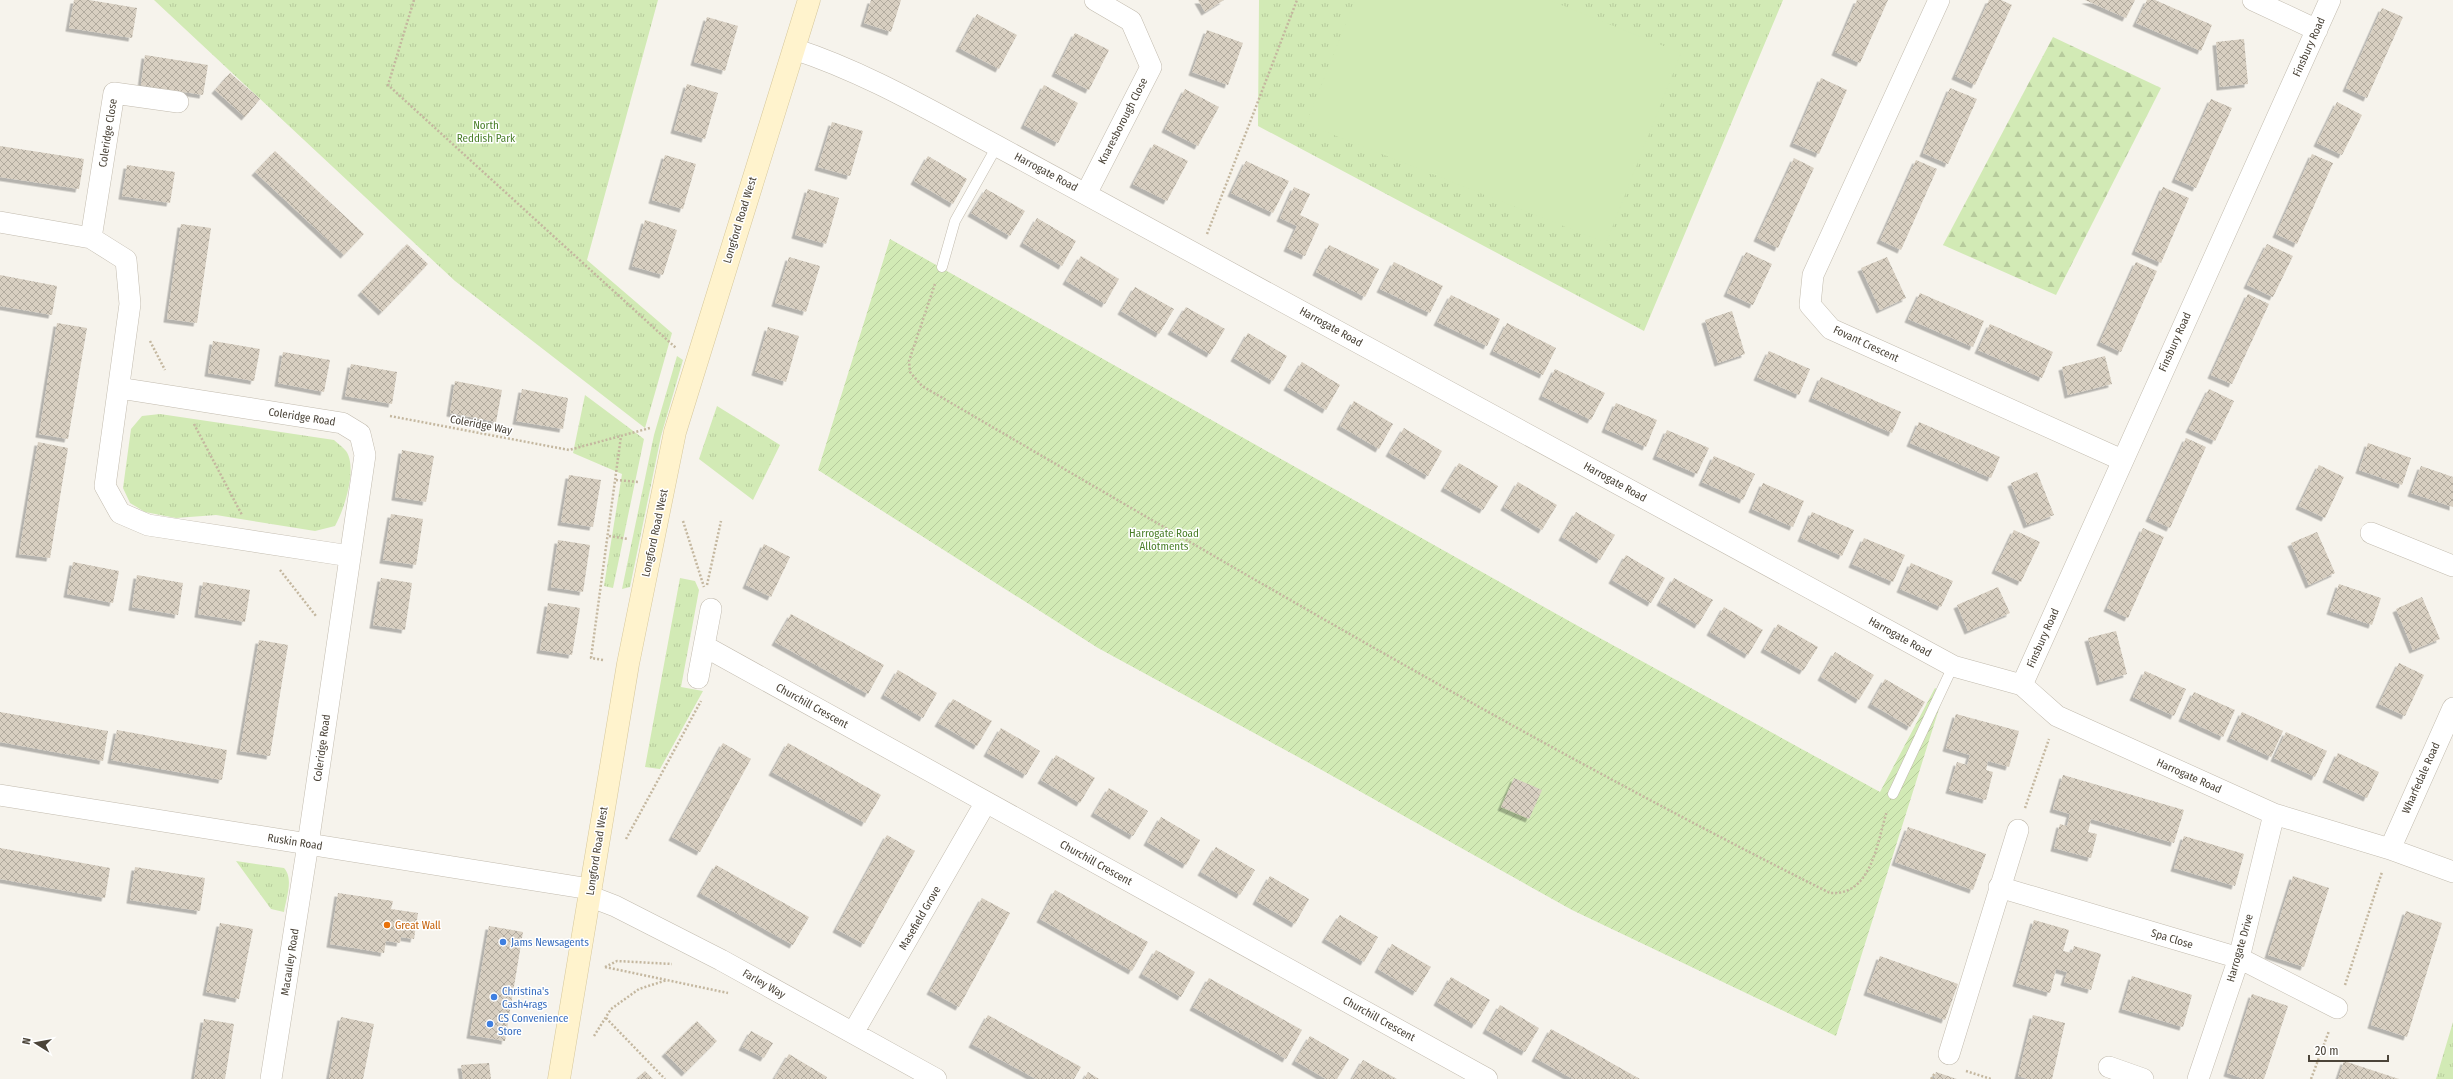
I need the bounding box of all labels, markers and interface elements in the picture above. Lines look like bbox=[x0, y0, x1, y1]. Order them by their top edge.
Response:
street label: Finsbury Road bbox=[2290, 15, 2328, 79]
street label: Knaresborough Close bbox=[1096, 76, 1150, 166]
street label: Coleridge Close bbox=[96, 98, 120, 168]
park label: North Reddish Park bbox=[457, 119, 516, 145]
street label: Harrogate Road bbox=[1012, 150, 1080, 194]
street label: Longford Road West bbox=[721, 175, 759, 265]
street label: Harrogate Road bbox=[1297, 304, 1365, 350]
street label: Finsbury Road bbox=[2156, 310, 2194, 374]
street label: Fovant Crescent bbox=[1831, 323, 1901, 365]
street label: Coleridge Road bbox=[268, 405, 336, 429]
street label: Coleridge Way bbox=[449, 413, 513, 437]
street label: Harrogate Road bbox=[1581, 459, 1649, 505]
street label: Longford Road West bbox=[639, 487, 671, 578]
park label: Harrogate Road Allotments bbox=[1129, 527, 1199, 553]
street label: Finsbury Road bbox=[2024, 606, 2062, 670]
street label: Harrogate Road bbox=[1866, 614, 1934, 660]
street label: Churchill Crescent bbox=[774, 681, 851, 731]
street label: Coleridge Road bbox=[311, 714, 333, 782]
street label: Wharfedale Road bbox=[2399, 740, 2443, 816]
street label: Harrogate Road bbox=[2154, 756, 2224, 796]
street label: Longford Road West bbox=[584, 805, 610, 896]
street label: Ruskin Road bbox=[267, 831, 323, 853]
street label: Churchill Crescent bbox=[1058, 838, 1135, 888]
street label: Masefield Grove bbox=[896, 884, 944, 952]
street label: Harrogate Drive bbox=[2224, 912, 2256, 984]
place label: Great Wall bbox=[395, 919, 441, 932]
marker: Great Wall bbox=[382, 920, 392, 930]
street label: Spa Close bbox=[2149, 926, 2195, 952]
street label: Macauley Road bbox=[278, 928, 302, 996]
place label: Jams Newsagents bbox=[511, 936, 589, 949]
marker: Jams Newsagents bbox=[498, 937, 508, 947]
street label: Farley Way bbox=[740, 967, 788, 1001]
place label: Christina's Cash4rags bbox=[502, 985, 549, 1011]
marker: Christina's Cash4rags bbox=[489, 992, 499, 1002]
street label: Churchill Crescent bbox=[1341, 994, 1418, 1044]
place label: CS Convenience Store bbox=[498, 1012, 568, 1038]
marker: CS Convenience Store bbox=[485, 1019, 495, 1029]
north arrow bbox=[16, 1023, 56, 1063]
text: N bbox=[20, 1037, 34, 1046]
scale bar bbox=[2309, 1037, 2388, 1063]
text: 20 m bbox=[2315, 1044, 2339, 1058]

